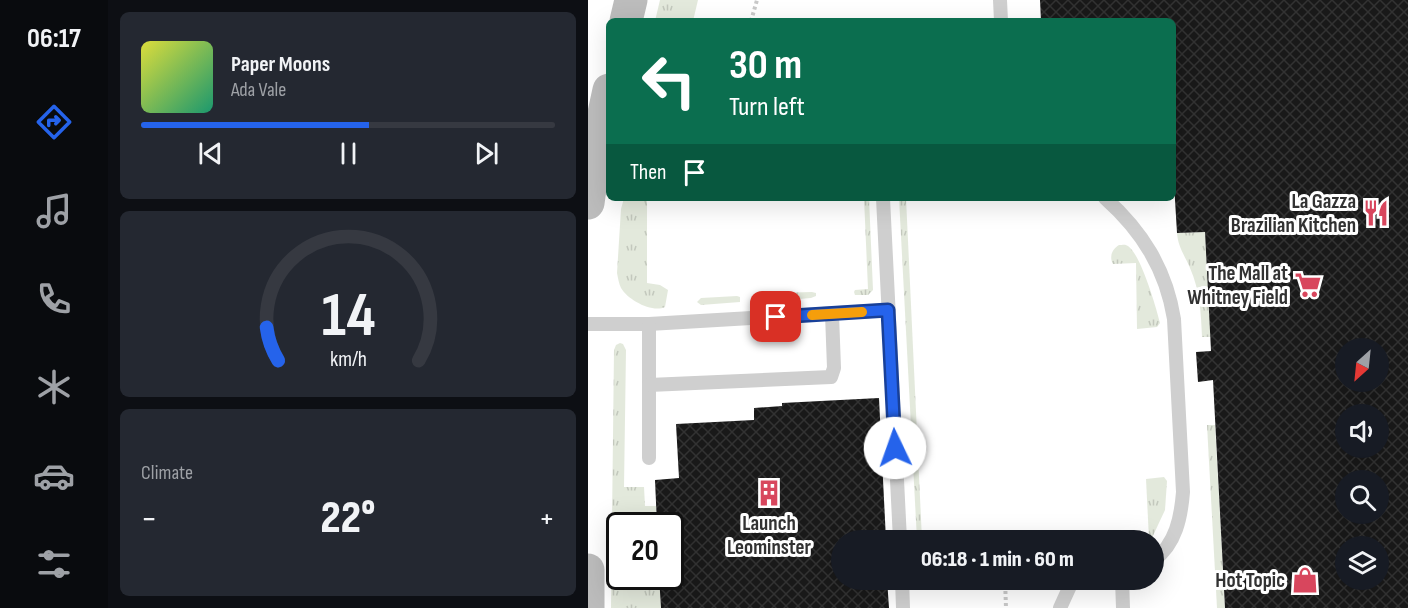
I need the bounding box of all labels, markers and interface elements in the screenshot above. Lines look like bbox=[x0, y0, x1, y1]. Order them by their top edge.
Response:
text: 06:17 bbox=[27, 23, 81, 55]
text: 30 m bbox=[729, 40, 802, 91]
icon: left bbox=[630, 42, 708, 120]
text: Paper Moons bbox=[231, 51, 330, 78]
text: Ada Vale bbox=[231, 78, 286, 102]
text: Turn left bbox=[729, 91, 805, 123]
icon: directions bbox=[33, 101, 75, 143]
icon: previous bbox=[194, 137, 227, 170]
icon: pause bbox=[332, 137, 365, 170]
icon: next bbox=[470, 137, 503, 170]
icon: arrive bbox=[678, 156, 711, 189]
text: Then bbox=[630, 159, 666, 186]
place label: La Gazza Brazilian Kitchen bbox=[1231, 189, 1356, 238]
icon: music bbox=[33, 190, 75, 232]
restaurant icon: La Gazza Brazilian Kitchen bbox=[1361, 198, 1391, 228]
place label: The Mall at Whitney Field bbox=[1187, 261, 1288, 310]
supermarket icon: The Mall at Whitney Field bbox=[1293, 270, 1323, 300]
icon: phone bbox=[33, 278, 75, 320]
text: 14 bbox=[321, 279, 375, 354]
pin bbox=[750, 291, 801, 342]
icon: arrive bbox=[759, 300, 792, 333]
north arrow bbox=[1335, 338, 1389, 392]
map controls bbox=[1335, 338, 1389, 590]
text: km/h bbox=[329, 347, 367, 372]
icon: climate bbox=[33, 366, 75, 408]
button: sound bbox=[1335, 404, 1389, 458]
position arrow bbox=[863, 416, 927, 480]
icon: car bbox=[33, 455, 75, 497]
text: Climate bbox=[141, 461, 193, 485]
button: search bbox=[1335, 470, 1389, 524]
building icon: Launch Leominster bbox=[754, 478, 784, 508]
text: 22° bbox=[320, 491, 376, 546]
text: − bbox=[141, 499, 157, 539]
text: + bbox=[539, 499, 555, 539]
place label: Launch Leominster bbox=[727, 511, 812, 560]
speed limit sign: 20 bbox=[606, 512, 684, 590]
button: layers bbox=[1335, 536, 1389, 590]
icon: filters bbox=[33, 543, 75, 585]
text: 06:18 · 1 min · 60 m bbox=[921, 546, 1074, 573]
shop icon: Hot Topic bbox=[1290, 565, 1320, 595]
place label: Hot Topic bbox=[1215, 568, 1285, 593]

